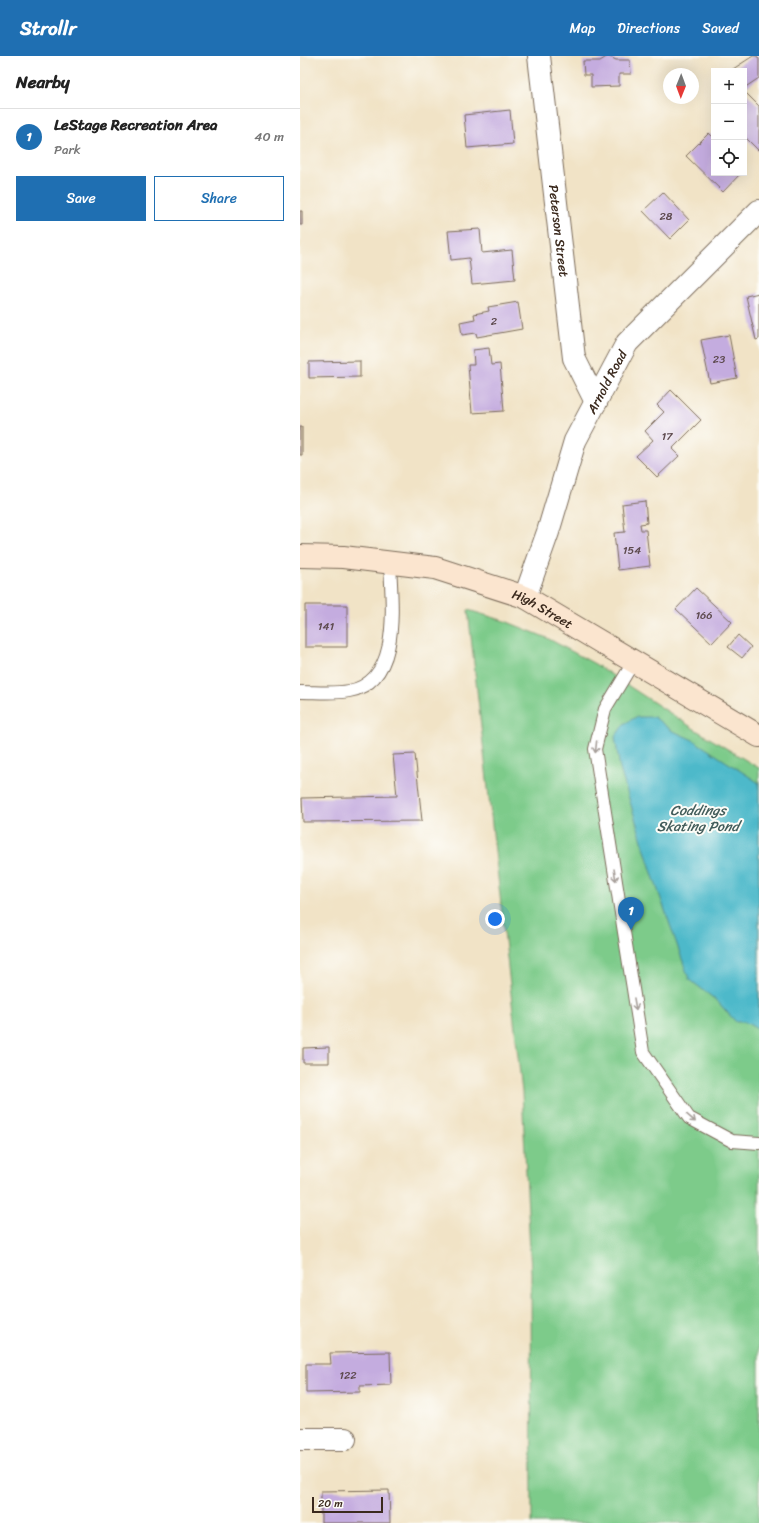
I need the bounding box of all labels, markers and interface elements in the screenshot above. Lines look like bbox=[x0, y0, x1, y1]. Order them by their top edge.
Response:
text: Strollr bbox=[20, 12, 76, 45]
text: Map bbox=[569, 16, 595, 41]
text: Directions bbox=[617, 16, 680, 41]
text: Saved bbox=[702, 16, 739, 41]
text: Nearby bbox=[16, 67, 70, 97]
north arrow bbox=[663, 68, 699, 104]
map controls bbox=[711, 68, 747, 176]
button: + bbox=[711, 68, 747, 104]
button: − bbox=[711, 104, 747, 140]
text: LeStage Recreation Area bbox=[54, 112, 218, 138]
text: 1 bbox=[26, 125, 32, 148]
text: 40 m bbox=[254, 125, 284, 148]
text: Park bbox=[54, 138, 81, 161]
button: locate bbox=[711, 140, 747, 176]
button: Save bbox=[16, 176, 146, 221]
button: Share bbox=[154, 176, 284, 221]
street label: Peterson Street bbox=[542, 183, 576, 279]
house number: 28 bbox=[660, 207, 673, 226]
house number: 2 bbox=[491, 312, 498, 331]
street label: Arnold Road bbox=[580, 345, 634, 419]
house number: 23 bbox=[713, 350, 725, 369]
house number: 17 bbox=[662, 427, 673, 446]
house number: 154 bbox=[623, 541, 641, 560]
street label: High Street bbox=[509, 583, 578, 635]
house number: 166 bbox=[695, 606, 713, 625]
house number: 141 bbox=[318, 617, 334, 636]
one-way arrow bbox=[593, 740, 600, 753]
water label: Coddings Skating Pond bbox=[657, 798, 743, 839]
one-way arrow bbox=[611, 869, 619, 882]
pin: 1 bbox=[618, 897, 644, 930]
your location bbox=[485, 909, 505, 929]
one-way arrow bbox=[631, 997, 639, 1010]
one-way arrow bbox=[685, 1113, 696, 1122]
house number: 122 bbox=[339, 1366, 357, 1385]
text: 20 m bbox=[318, 1494, 343, 1513]
scale bar bbox=[312, 1495, 383, 1514]

